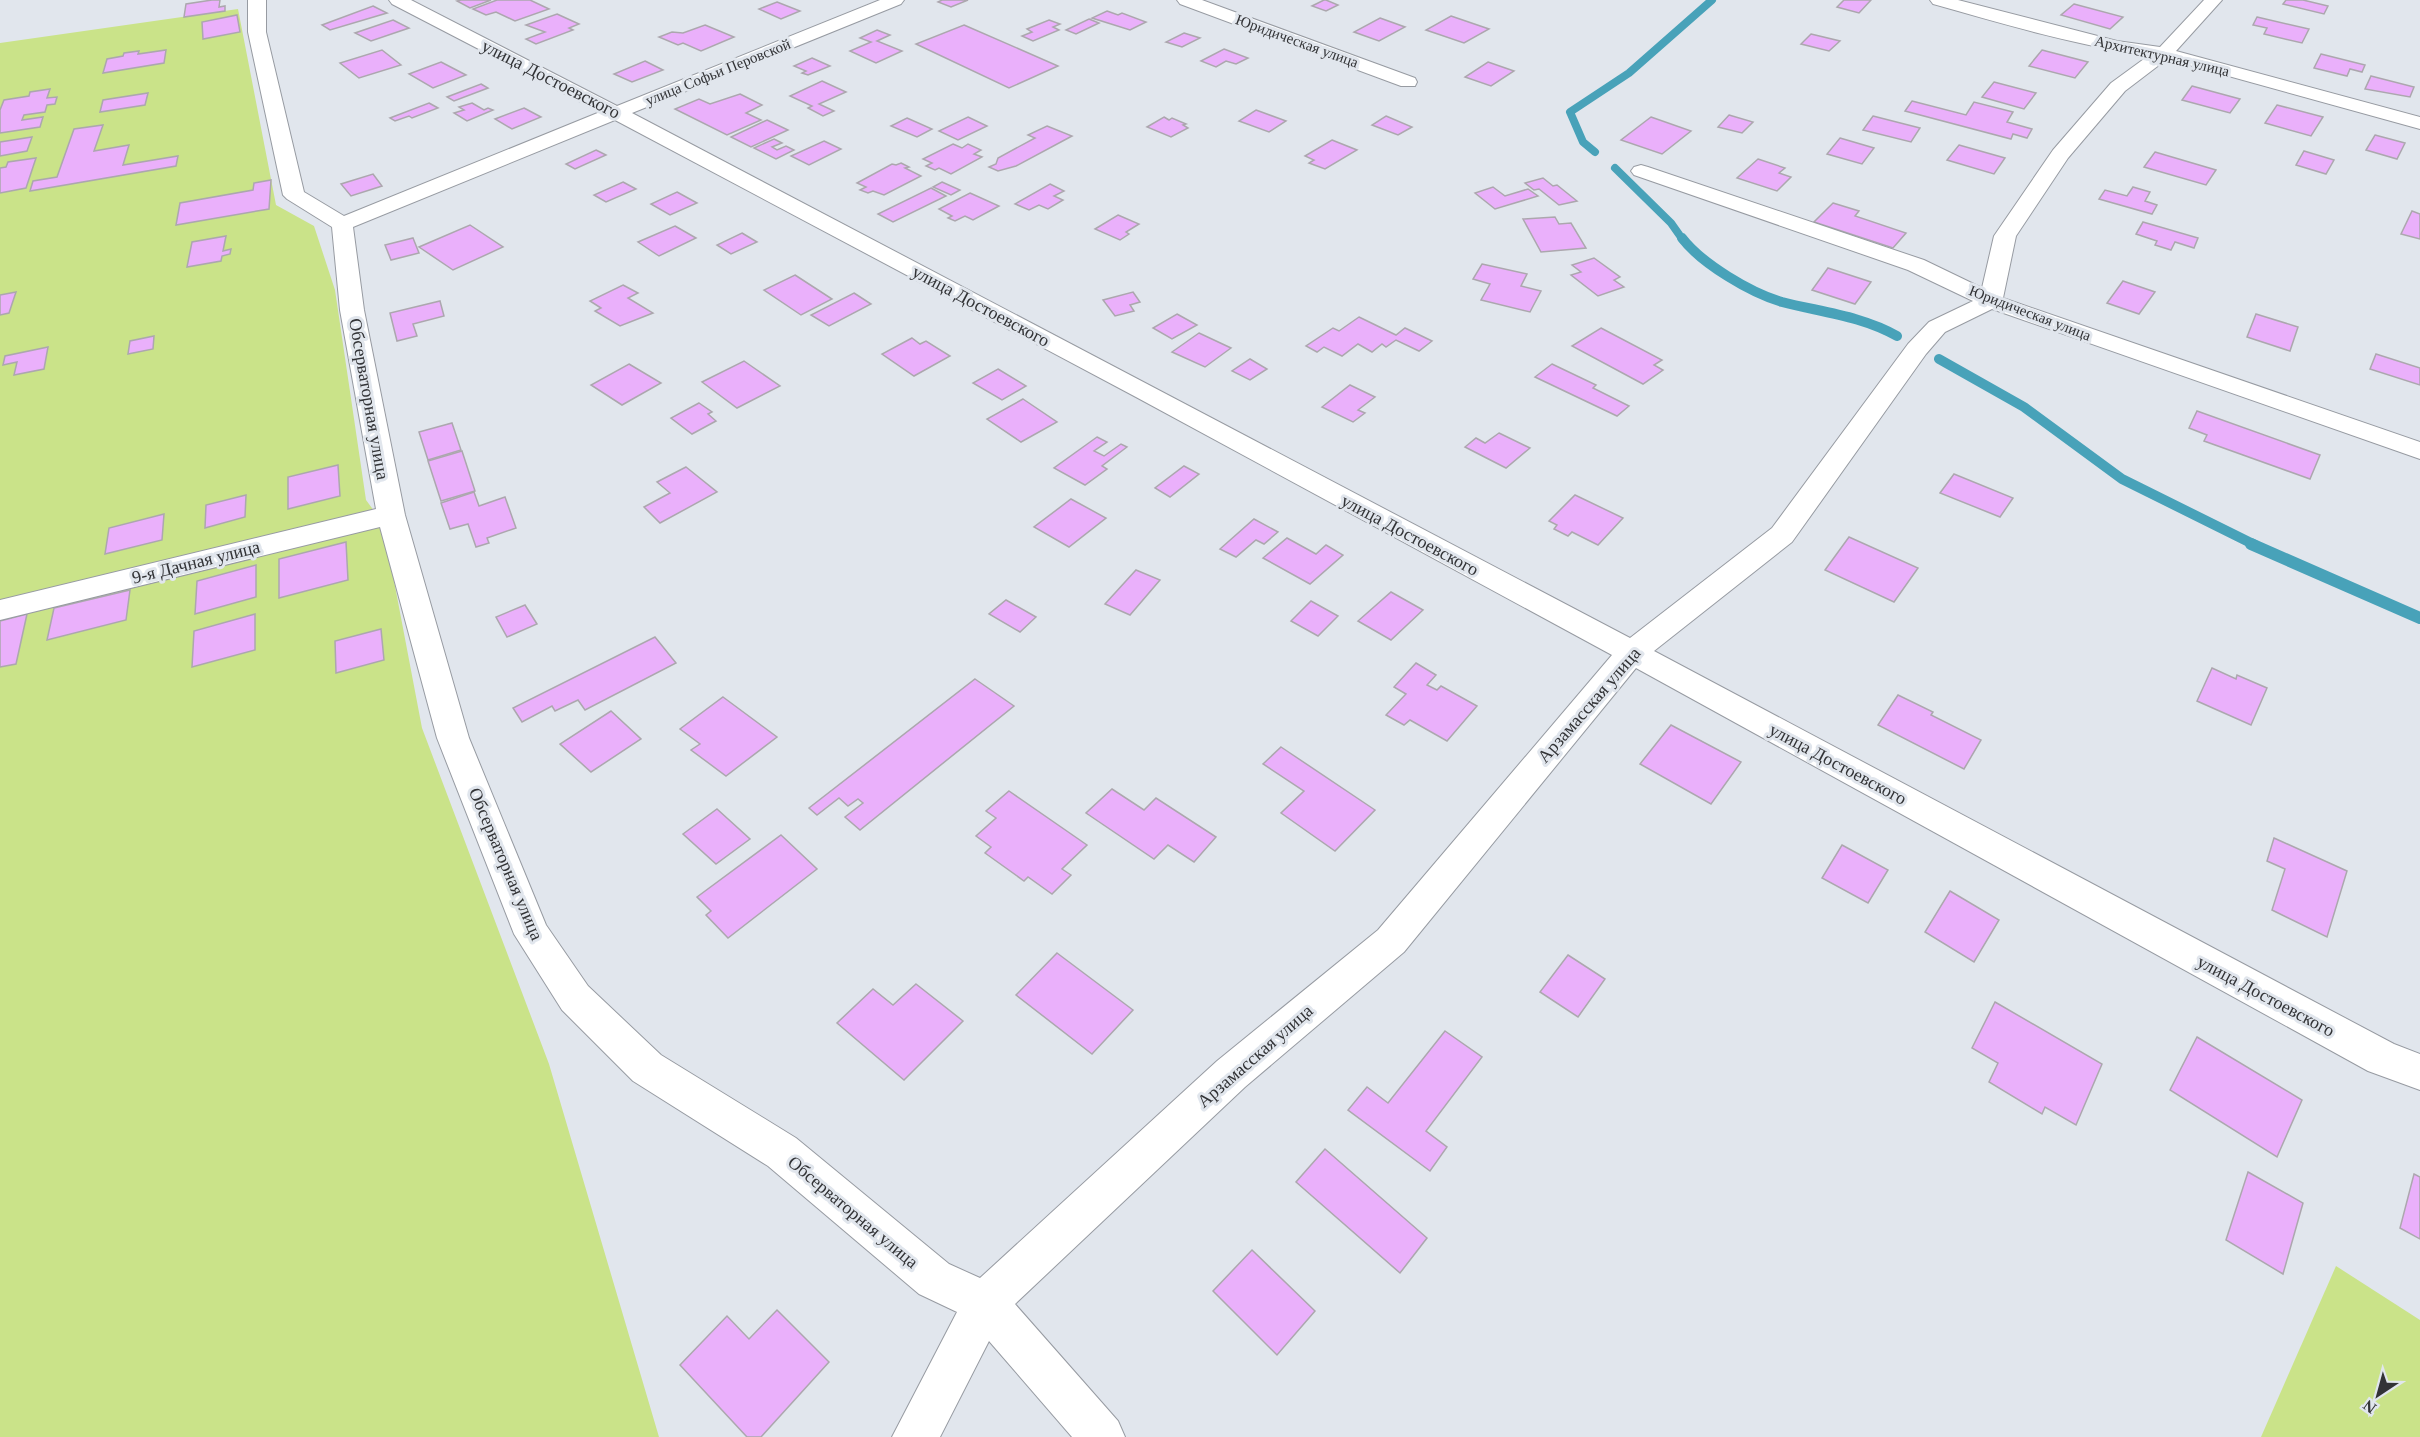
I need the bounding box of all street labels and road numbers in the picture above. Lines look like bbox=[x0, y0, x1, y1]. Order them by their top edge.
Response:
street label: Юридическая улица bbox=[1234, 11, 1361, 71]
street label: Архитектурная улица bbox=[2093, 33, 2231, 79]
street label: улица Достоевского bbox=[478, 35, 624, 123]
street label: улица Софьи Перовской bbox=[643, 36, 793, 108]
street label: улица Достоевского bbox=[909, 261, 1053, 351]
street label: Юридическая улица bbox=[1967, 282, 2094, 344]
street label: Обсерваторная улица bbox=[345, 317, 393, 481]
street label: улица Достоевского bbox=[1338, 490, 1482, 580]
street label: 9-я Дачная улица bbox=[130, 536, 262, 588]
street label: Арзамасская улица bbox=[1533, 643, 1645, 767]
street label: улица Достоевского bbox=[1766, 719, 1910, 809]
street label: Обсерваторная улица bbox=[465, 785, 547, 943]
street label: улица Достоевского bbox=[2194, 951, 2338, 1041]
street label: Арзамасская улица bbox=[1193, 1000, 1317, 1112]
street label: Обсерваторная улица bbox=[784, 1152, 922, 1272]

